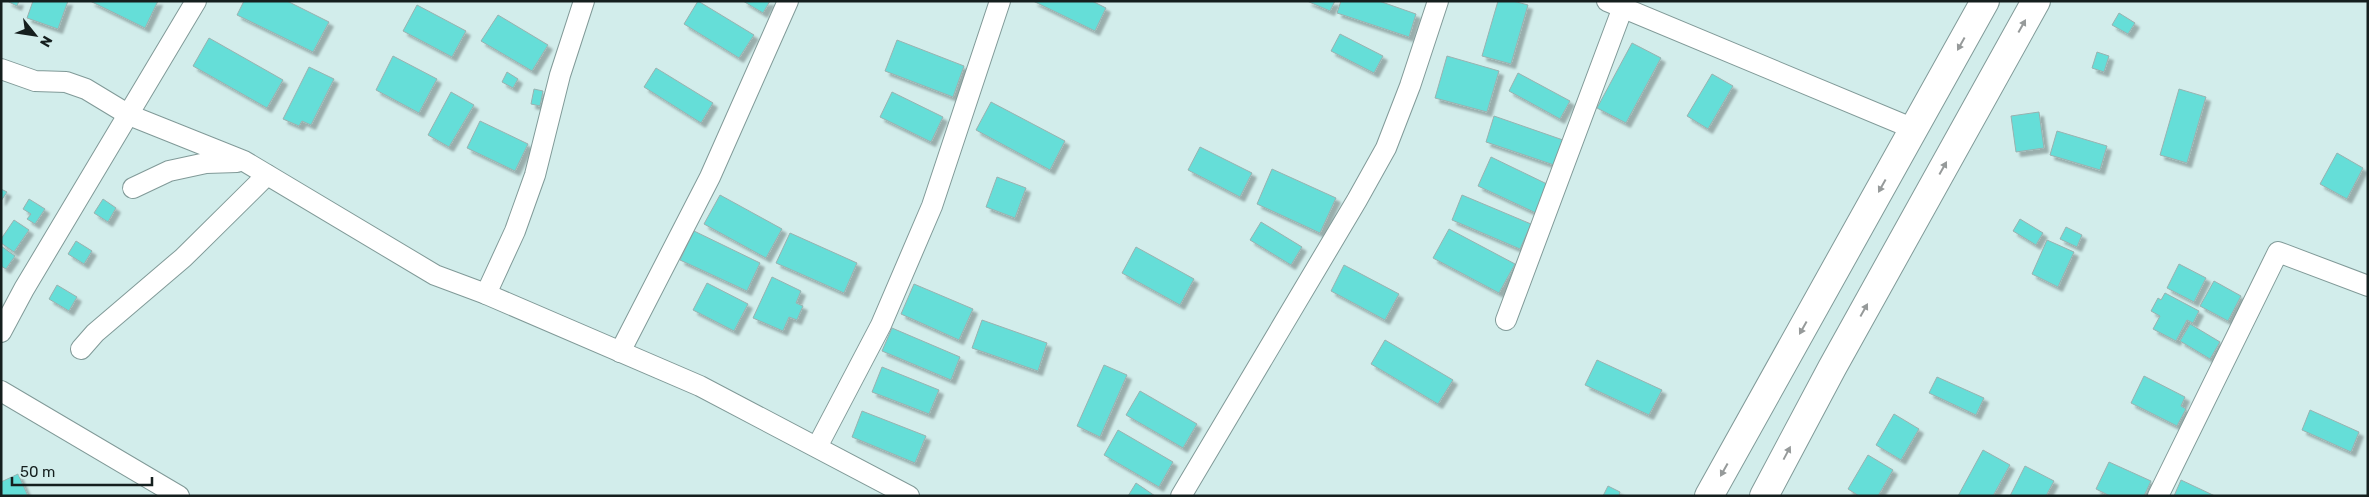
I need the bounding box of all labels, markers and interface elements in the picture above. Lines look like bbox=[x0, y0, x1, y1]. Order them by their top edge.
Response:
north arrow bbox=[10, 10, 60, 60]
one-way arrow bbox=[2018, 19, 2026, 33]
text: N bbox=[36, 33, 56, 50]
one-way arrow bbox=[1957, 36, 1965, 51]
one-way arrow bbox=[1939, 161, 1948, 175]
one-way arrow bbox=[1878, 178, 1886, 193]
one-way arrow bbox=[1860, 303, 1868, 317]
one-way arrow bbox=[1799, 320, 1807, 335]
one-way arrow bbox=[1783, 446, 1791, 460]
scale bar bbox=[12, 454, 152, 486]
text: 50 m bbox=[20, 463, 55, 481]
one-way arrow bbox=[1719, 463, 1728, 476]

